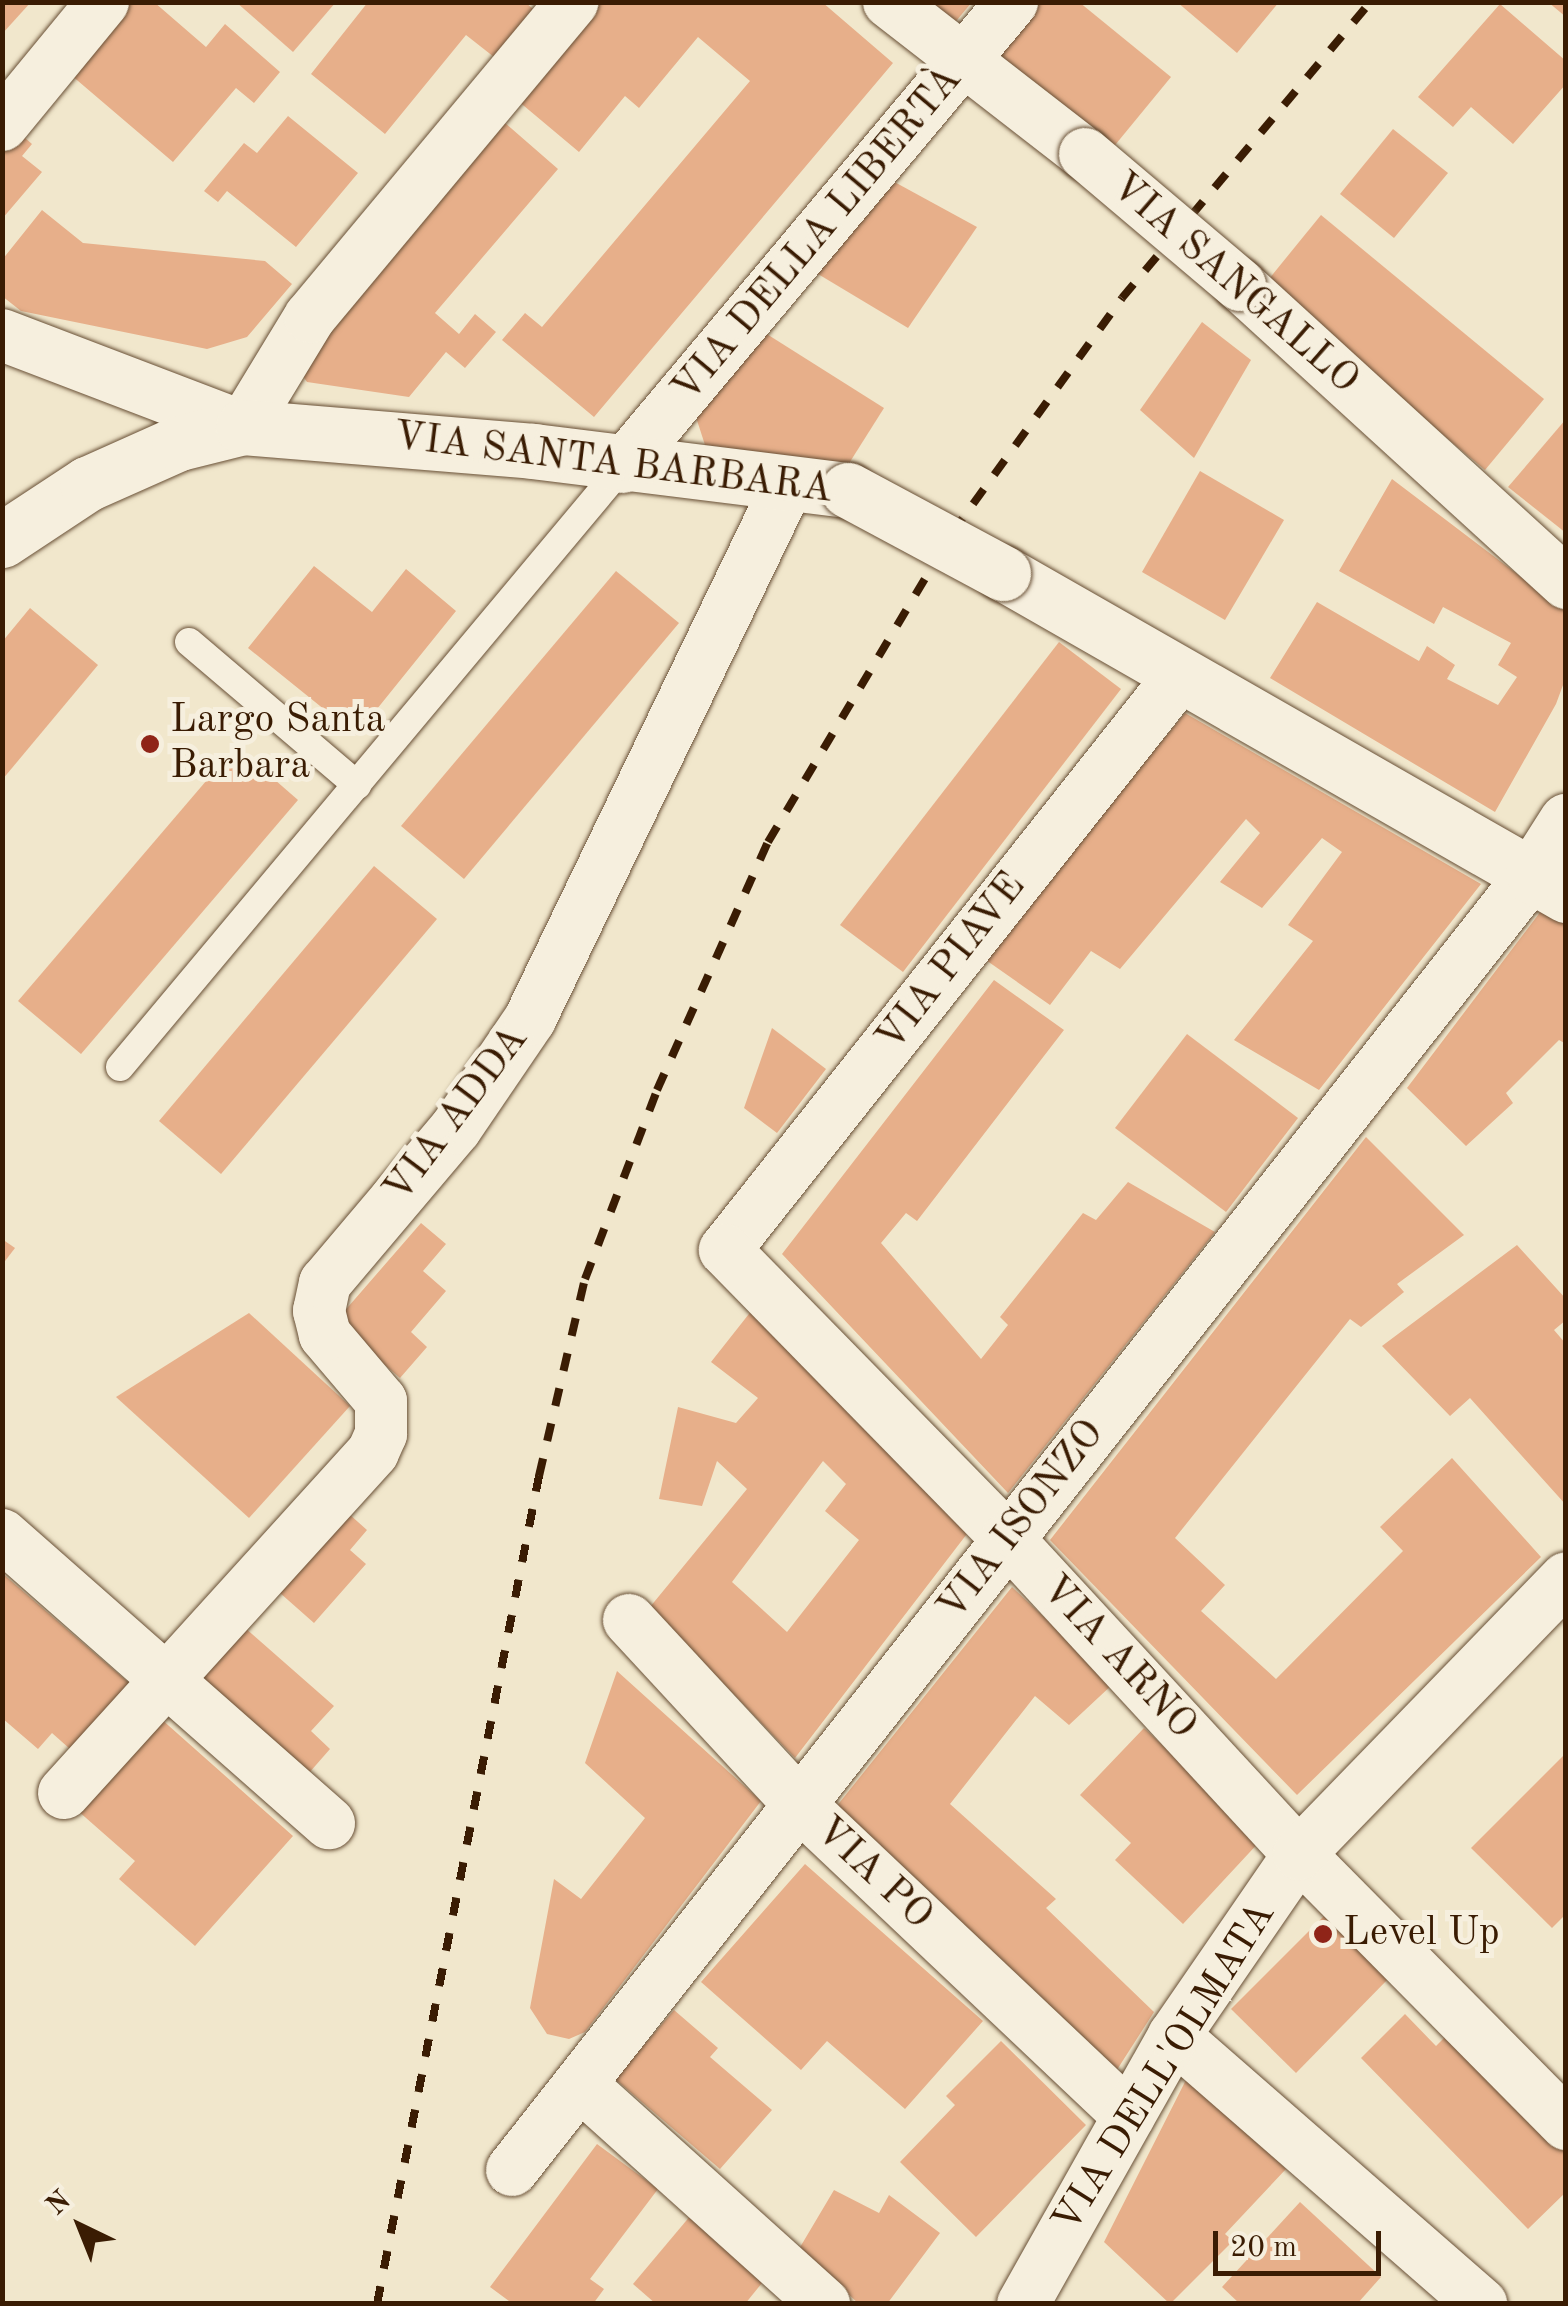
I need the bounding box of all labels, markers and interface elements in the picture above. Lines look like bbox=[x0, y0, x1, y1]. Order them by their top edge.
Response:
street label: VIA DELLA LIBERTÀ bbox=[663, 57, 973, 413]
street label: VIA SANGALLO bbox=[1100, 163, 1368, 405]
street label: VIA SANTA BARBARA bbox=[391, 413, 835, 515]
place label: Largo Santa Barbara bbox=[170, 697, 386, 791]
marker: Largo Santa Barbara bbox=[139, 733, 161, 755]
street label: VIA PIAVE bbox=[867, 864, 1037, 1062]
street label: VIA ADDA bbox=[375, 1017, 539, 1213]
street label: VIA ISONZO bbox=[929, 1411, 1115, 1631]
street label: VIA ARNO bbox=[1030, 1566, 1206, 1750]
street label: VIA PO bbox=[804, 1807, 942, 1941]
street label: VIA DELL'OLMATA bbox=[1044, 1893, 1286, 2243]
place label: Level Up bbox=[1343, 1910, 1500, 1958]
marker: Level Up bbox=[1312, 1923, 1334, 1945]
north arrow bbox=[30, 2176, 130, 2276]
text: N bbox=[42, 2187, 77, 2222]
scale bar bbox=[1218, 2211, 1386, 2273]
text: 20 m bbox=[1230, 2233, 1297, 2263]

